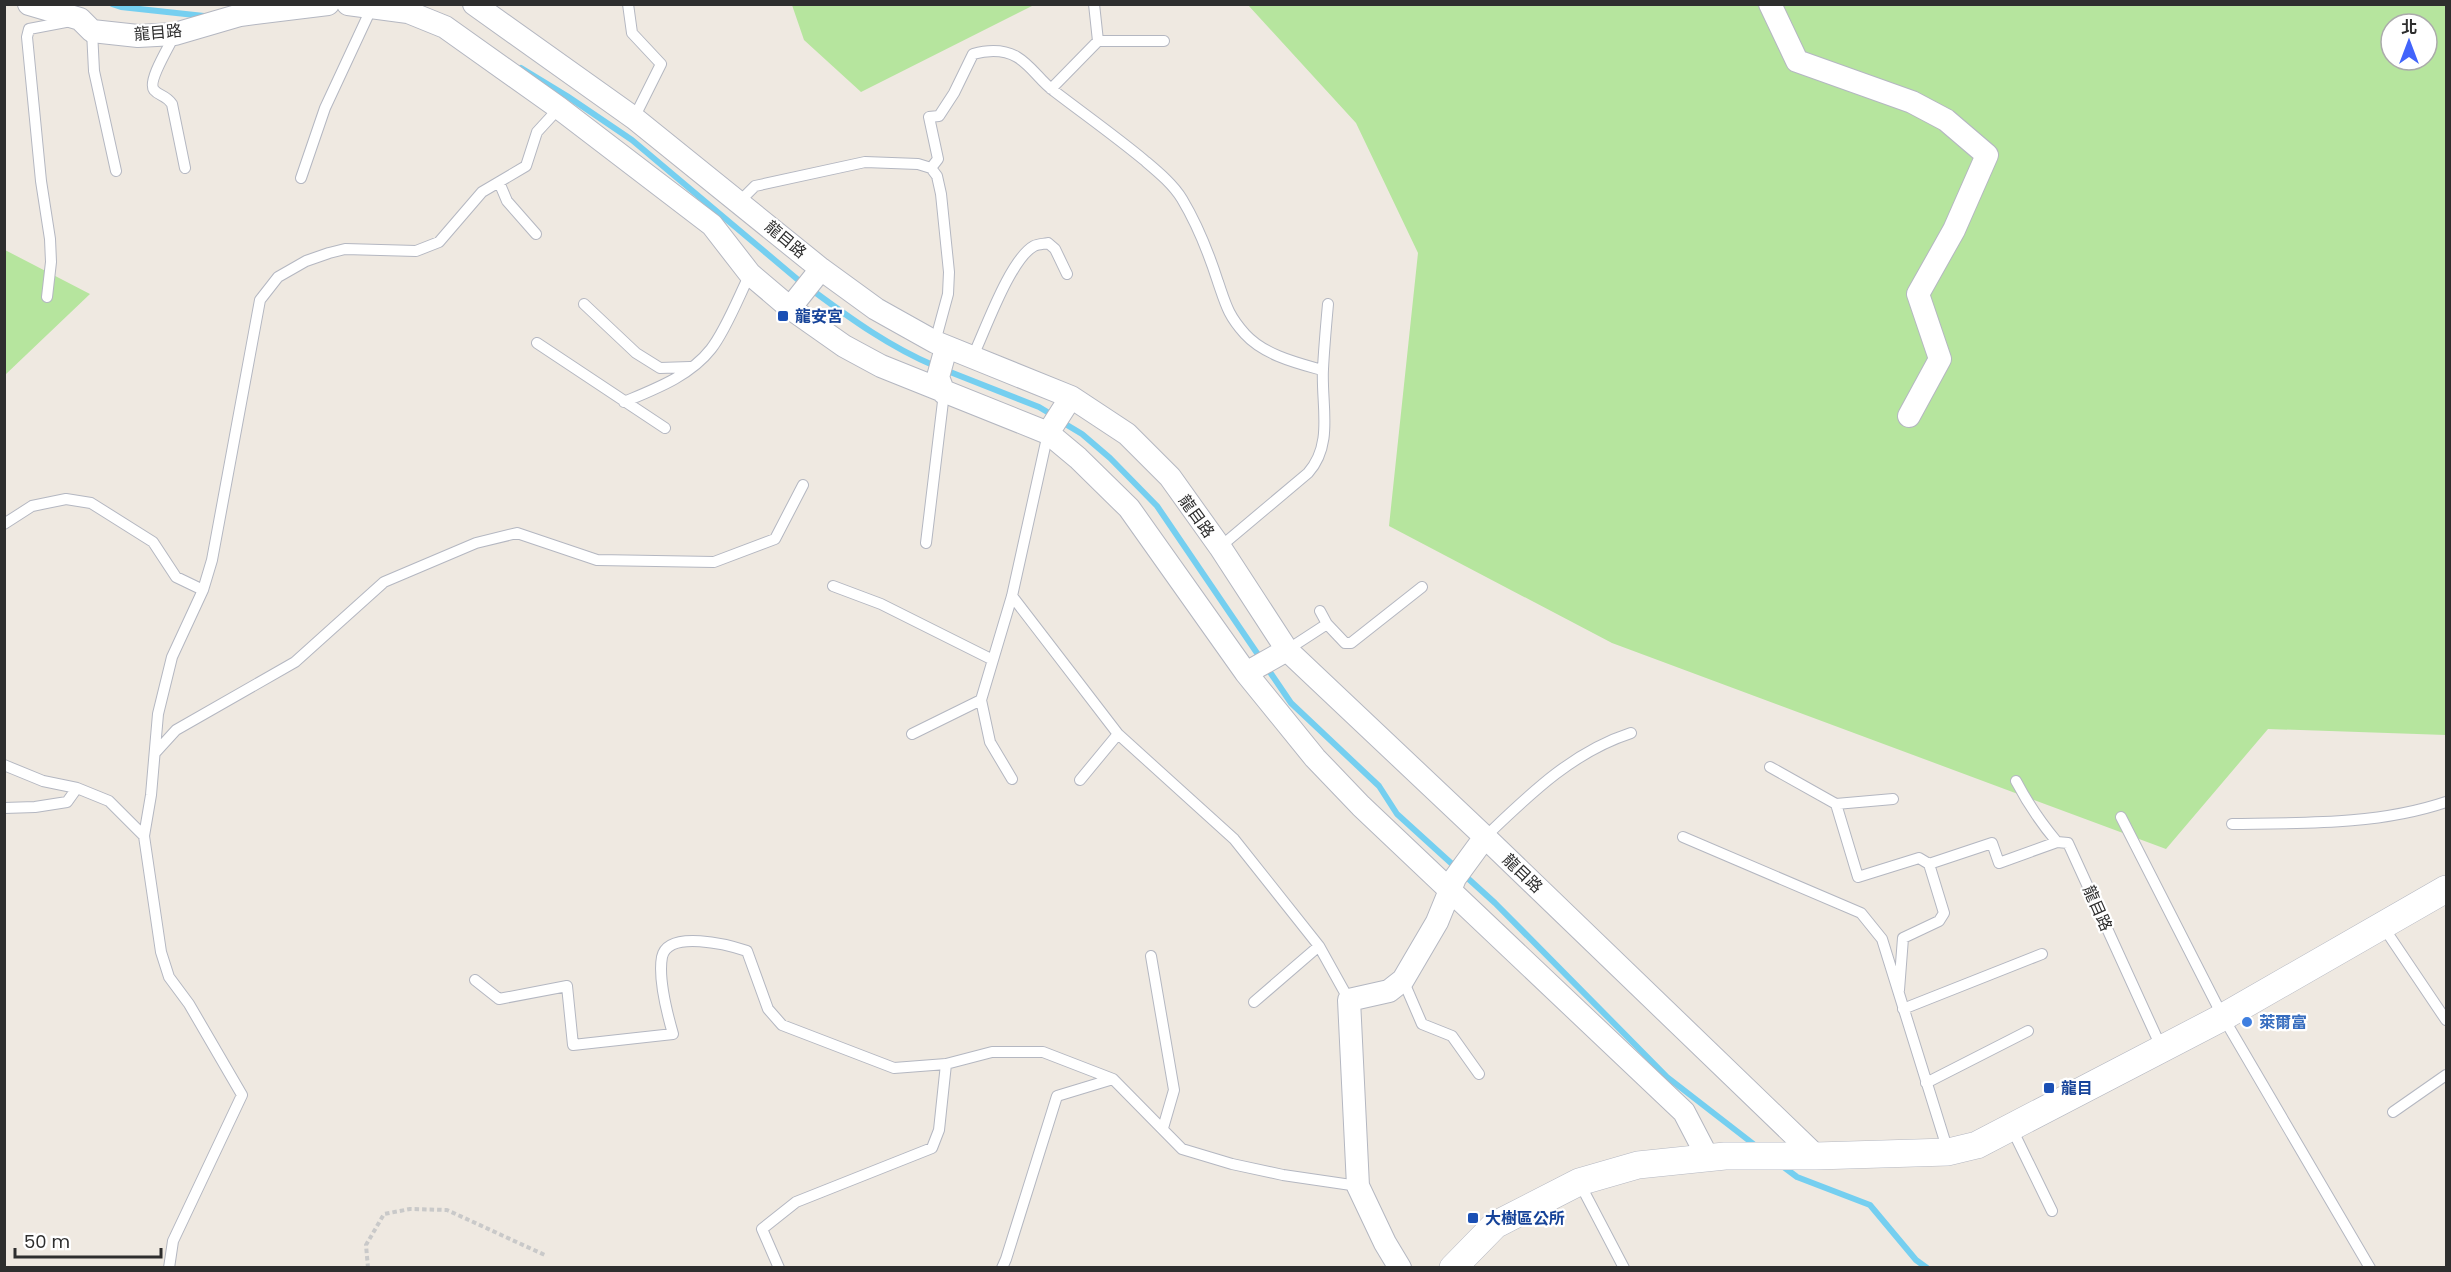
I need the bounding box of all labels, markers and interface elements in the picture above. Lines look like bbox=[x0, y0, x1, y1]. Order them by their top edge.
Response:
north arrow bbox=[2379, 12, 2439, 72]
text: 北 bbox=[2401, 16, 2417, 39]
street label: 龍目路 bbox=[133, 19, 183, 46]
street label: 龍目路 bbox=[760, 215, 811, 264]
place label: 龍安宮 bbox=[795, 305, 843, 328]
marker: 龍安宮 bbox=[776, 309, 790, 323]
street label: 龍目路 bbox=[1173, 490, 1220, 542]
street label: 龍目路 bbox=[1497, 848, 1548, 898]
street label: 龍目路 bbox=[2077, 882, 2118, 935]
place label: 萊爾富 bbox=[2259, 1011, 2307, 1034]
marker: 萊爾富 bbox=[2240, 1015, 2254, 1029]
place label: 龍目 bbox=[2061, 1077, 2093, 1100]
marker: 龍目 bbox=[2042, 1081, 2056, 1095]
place label: 大樹區公所 bbox=[1485, 1207, 1565, 1230]
marker: 大樹區公所 bbox=[1466, 1211, 1480, 1225]
scale bar bbox=[15, 1221, 160, 1259]
text: 50 m bbox=[24, 1229, 70, 1254]

